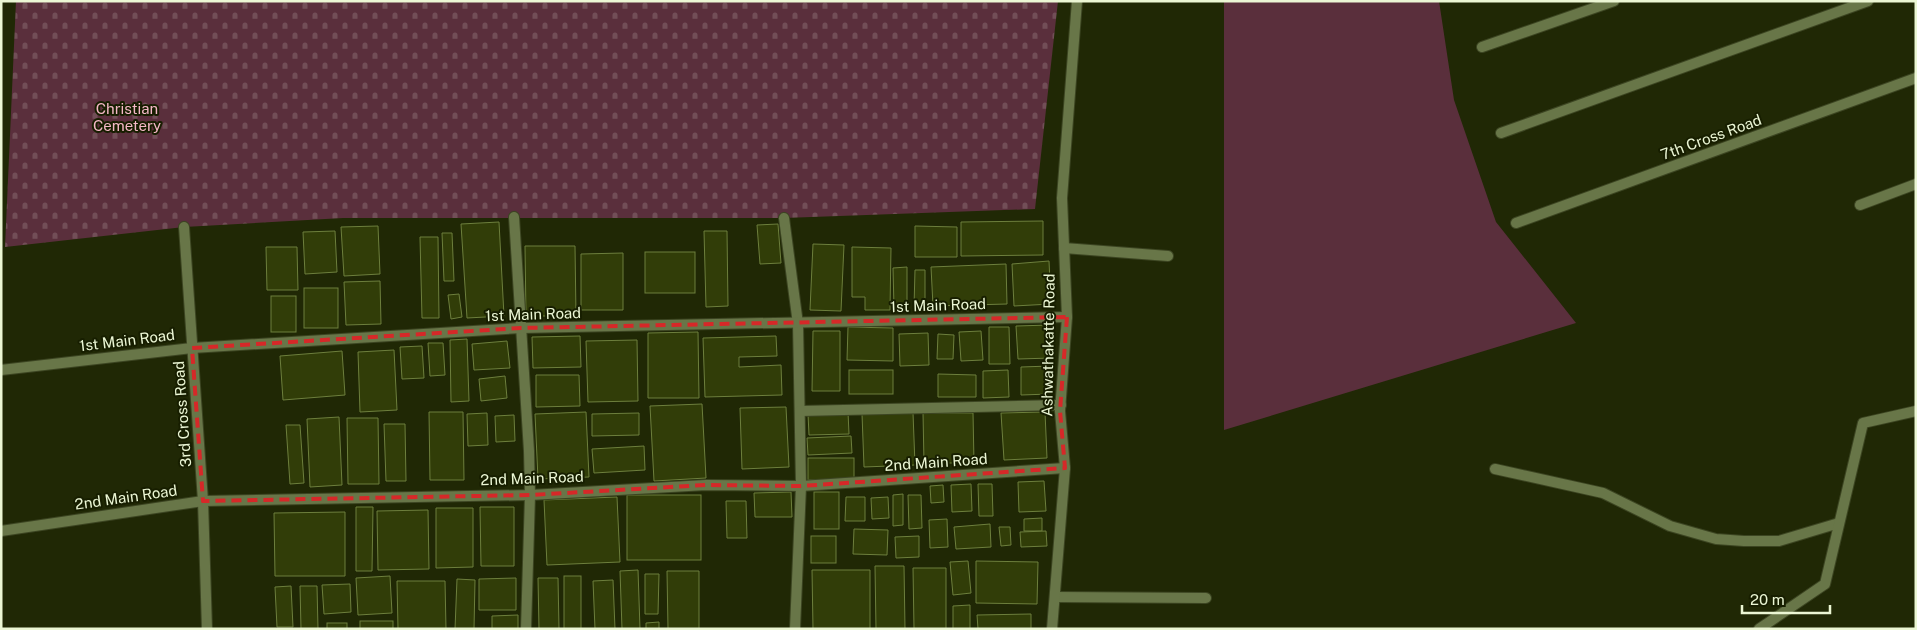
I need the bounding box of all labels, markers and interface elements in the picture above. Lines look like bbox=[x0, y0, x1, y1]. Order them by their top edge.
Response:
park label: Christian Cemetery bbox=[93, 100, 161, 134]
street label: 7th Cross Road bbox=[1658, 111, 1764, 163]
street label: Ashwathakatte Road bbox=[1038, 273, 1058, 417]
street label: 1st Main Road bbox=[890, 295, 986, 315]
street label: 1st Main Road bbox=[485, 304, 581, 324]
street label: 1st Main Road bbox=[78, 326, 176, 354]
street label: 3rd Cross Road bbox=[170, 360, 194, 468]
street label: 2nd Main Road bbox=[884, 450, 988, 474]
street label: 2nd Main Road bbox=[480, 468, 584, 488]
street label: 2nd Main Road bbox=[74, 481, 178, 513]
scale bar bbox=[1742, 582, 1830, 614]
text: 20 m bbox=[1750, 591, 1785, 608]

